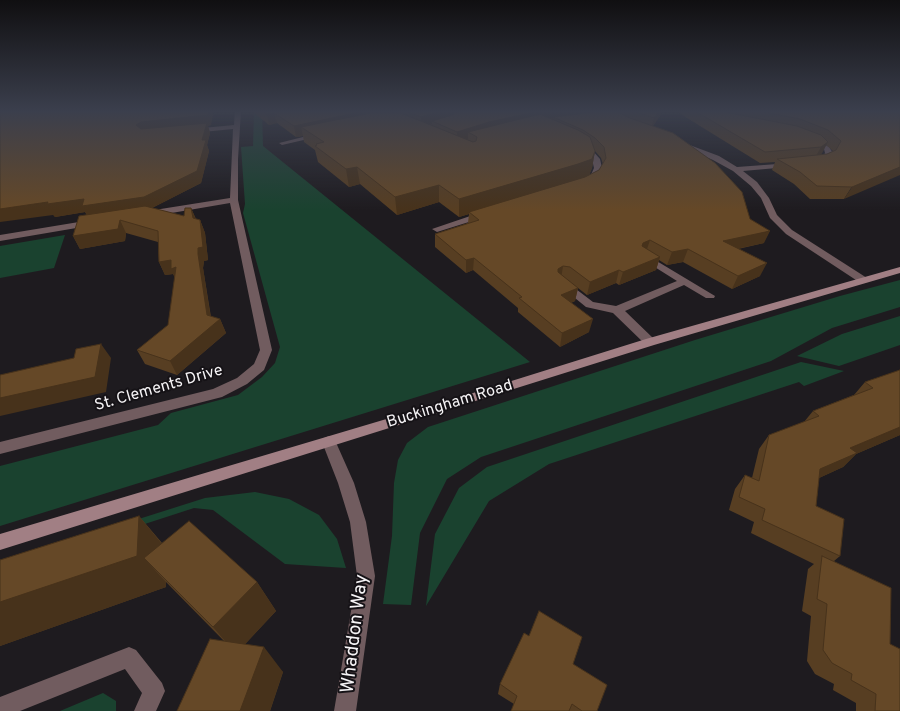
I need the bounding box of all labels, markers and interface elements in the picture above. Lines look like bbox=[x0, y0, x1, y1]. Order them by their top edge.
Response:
street label: St. Clements Drive bbox=[93, 362, 225, 416]
street label: Buckingham Road bbox=[385, 377, 515, 433]
street label: Whaddon Way bbox=[337, 573, 375, 695]

